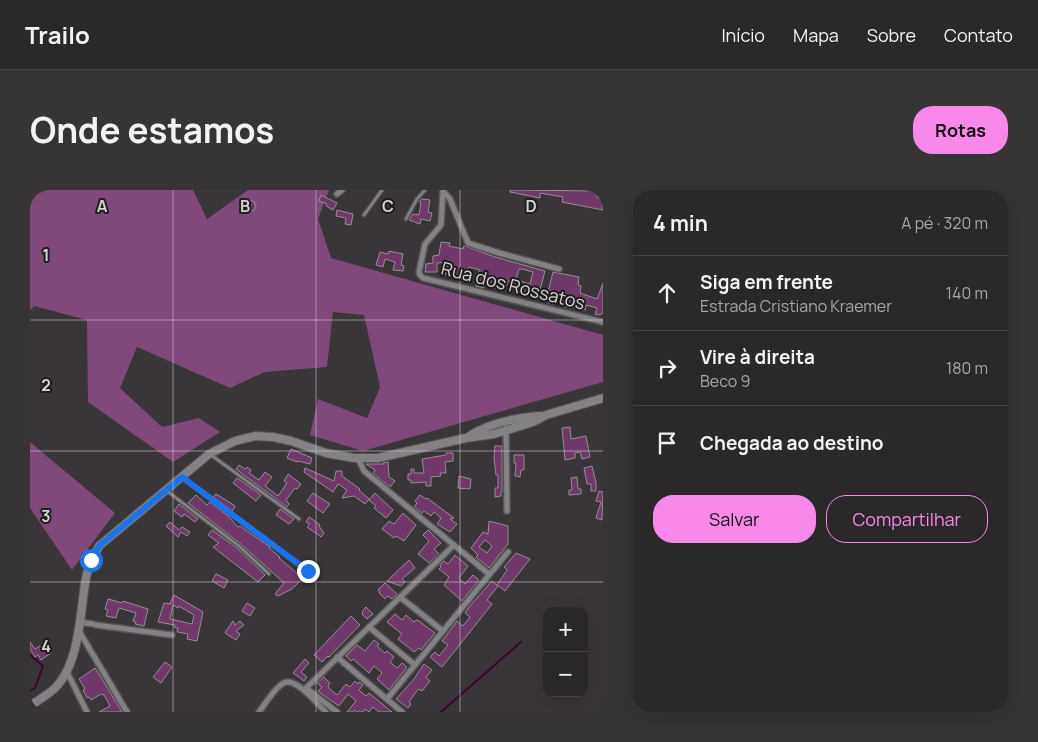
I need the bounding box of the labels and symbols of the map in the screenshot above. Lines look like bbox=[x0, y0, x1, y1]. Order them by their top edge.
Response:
text: A bbox=[97, 195, 108, 217]
text: B bbox=[240, 195, 250, 217]
text: C bbox=[382, 195, 394, 217]
text: D bbox=[525, 195, 537, 217]
text: 1 bbox=[42, 244, 50, 266]
street label: Rua dos Rossatos bbox=[439, 256, 588, 315]
text: 2 bbox=[41, 374, 51, 396]
text: 3 bbox=[41, 505, 51, 527]
route start bbox=[80, 549, 103, 572]
route end bbox=[297, 560, 320, 583]
text: 4 bbox=[41, 635, 51, 657]

